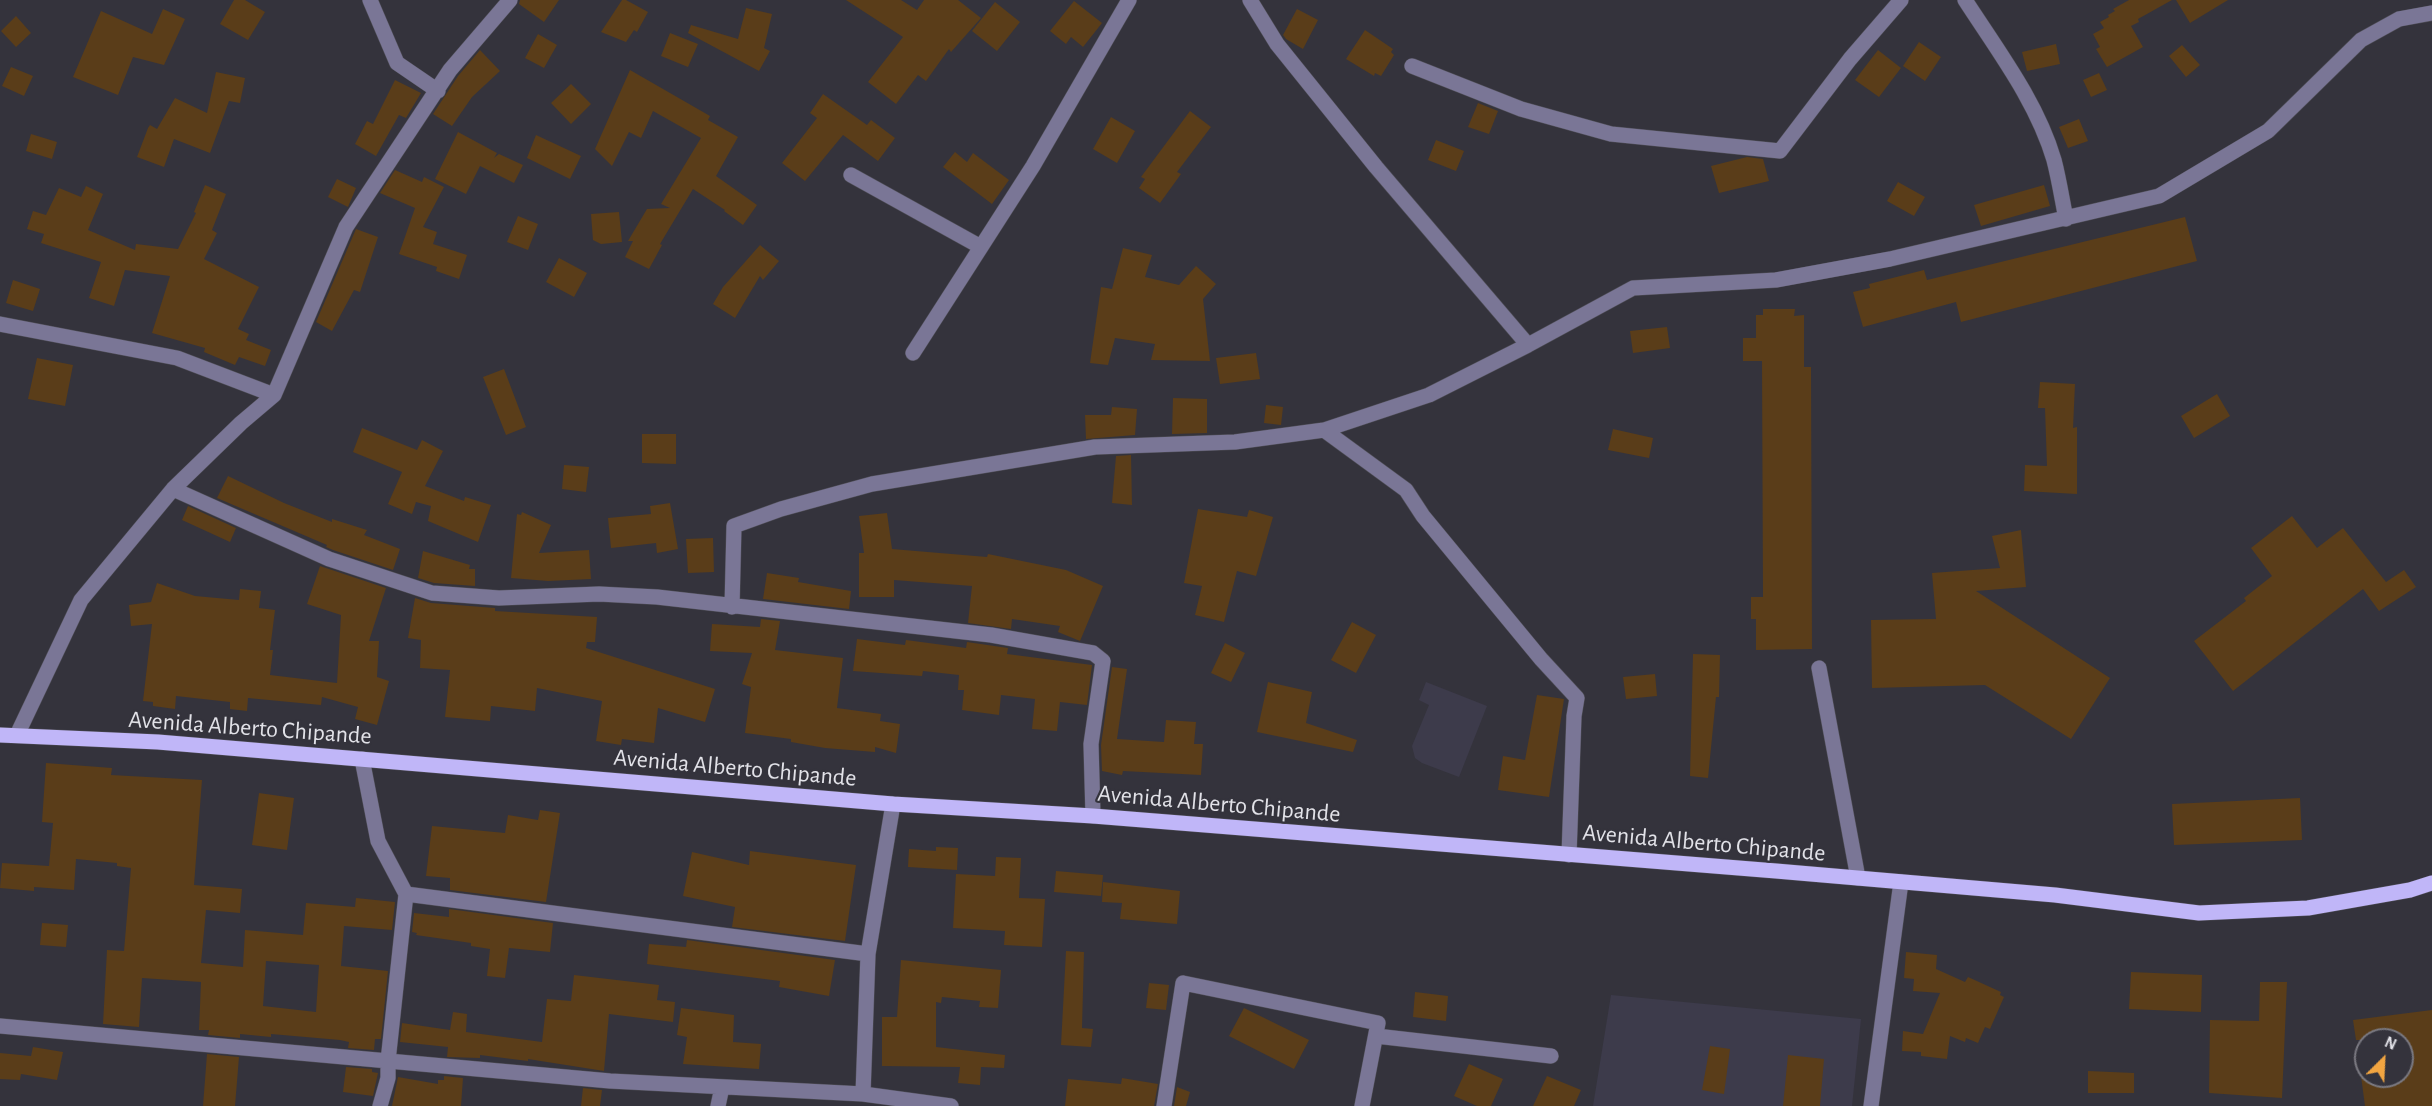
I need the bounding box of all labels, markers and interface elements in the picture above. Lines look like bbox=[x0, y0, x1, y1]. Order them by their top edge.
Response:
street label: Avenida Alberto Chipande bbox=[127, 705, 373, 751]
street label: Avenida Alberto Chipande bbox=[612, 743, 858, 793]
street label: Avenida Alberto Chipande bbox=[1096, 779, 1342, 829]
street label: Avenida Alberto Chipande bbox=[1581, 818, 1827, 868]
north arrow bbox=[2354, 1028, 2414, 1088]
text: N bbox=[2382, 1034, 2399, 1053]

